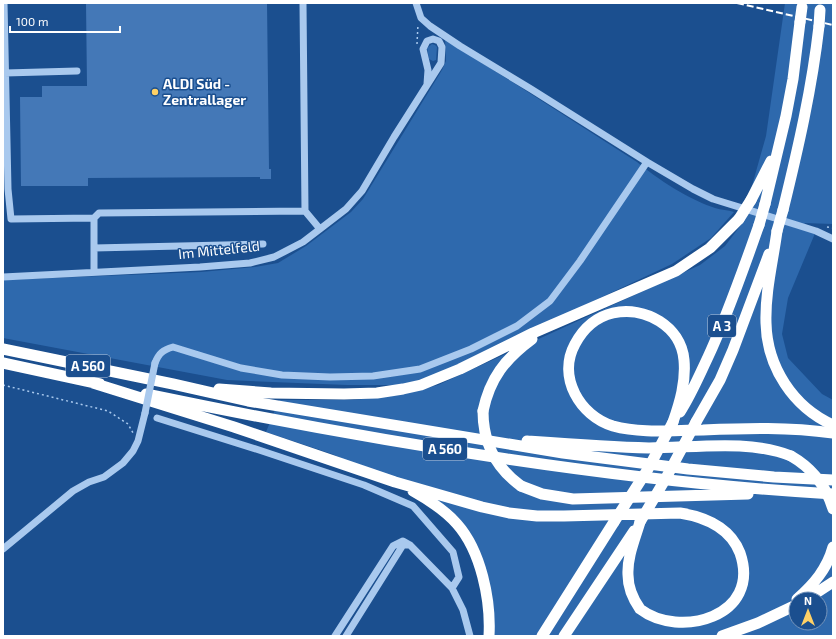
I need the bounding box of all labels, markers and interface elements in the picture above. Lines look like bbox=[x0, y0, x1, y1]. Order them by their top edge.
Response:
scale bar bbox=[10, 8, 120, 34]
text: 100 m bbox=[16, 14, 48, 28]
place label: ALDI Süd - Zentrallager bbox=[163, 75, 246, 108]
marker: ALDI Süd - Zentrallager bbox=[150, 87, 160, 97]
street label: Im Mittelfeld bbox=[177, 237, 261, 262]
road number: A 3 bbox=[708, 315, 736, 337]
road number: A 560 bbox=[66, 355, 110, 377]
road number: A 560 bbox=[423, 438, 467, 460]
north arrow bbox=[788, 591, 828, 631]
text: N bbox=[804, 594, 812, 607]

